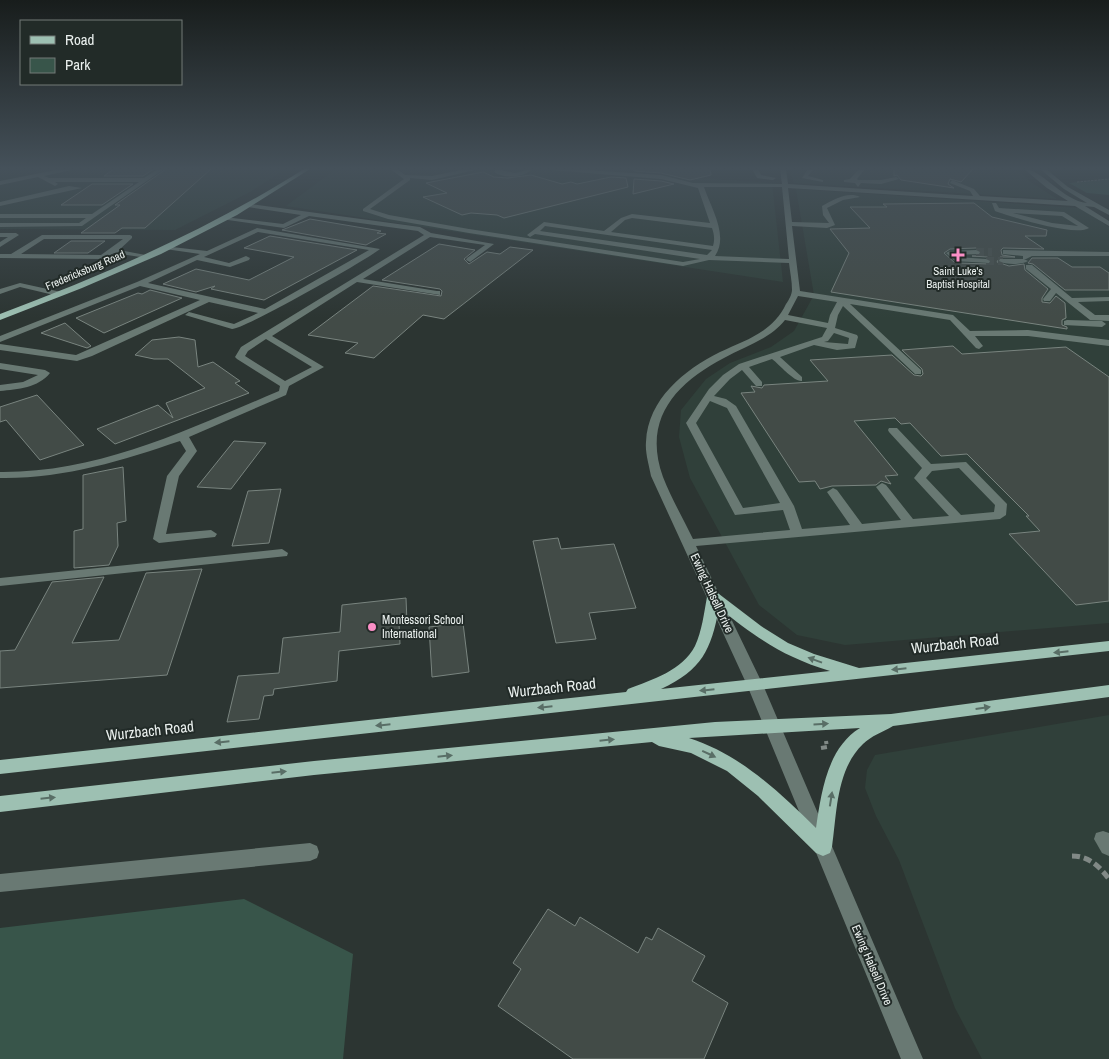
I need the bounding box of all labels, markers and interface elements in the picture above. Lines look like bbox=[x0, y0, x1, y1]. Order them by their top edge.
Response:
legend bbox=[20, 20, 182, 85]
text: Road bbox=[65, 29, 94, 50]
text: Park bbox=[65, 54, 91, 75]
street label: Fredericksburg Road bbox=[43, 247, 127, 293]
marker: Saint Luke's Baptist Hospital bbox=[951, 248, 965, 262]
place label: Saint Luke's Baptist Hospital bbox=[926, 264, 990, 291]
street label: Ewing Halsell Drive bbox=[687, 551, 737, 635]
place label: Montessori School International bbox=[382, 612, 464, 642]
marker: Montessori School International bbox=[366, 621, 378, 633]
street label: Wurzbach Road bbox=[910, 628, 1000, 659]
one-way arrow bbox=[1052, 648, 1068, 656]
one-way arrow bbox=[808, 656, 823, 663]
one-way arrow bbox=[891, 665, 907, 673]
street label: Wurzbach Road bbox=[507, 672, 597, 703]
one-way arrow bbox=[698, 686, 714, 694]
one-way arrow bbox=[537, 703, 553, 711]
one-way arrow bbox=[975, 703, 991, 711]
street label: Wurzbach Road bbox=[105, 715, 195, 746]
one-way arrow bbox=[814, 720, 830, 728]
one-way arrow bbox=[375, 721, 391, 729]
one-way arrow bbox=[599, 736, 615, 744]
one-way arrow bbox=[214, 738, 230, 746]
one-way arrow bbox=[702, 750, 716, 758]
one-way arrow bbox=[438, 751, 454, 759]
one-way arrow bbox=[272, 768, 288, 776]
one-way arrow bbox=[827, 790, 835, 806]
one-way arrow bbox=[41, 794, 57, 802]
street label: Ewing Halsell Drive bbox=[848, 922, 896, 1008]

